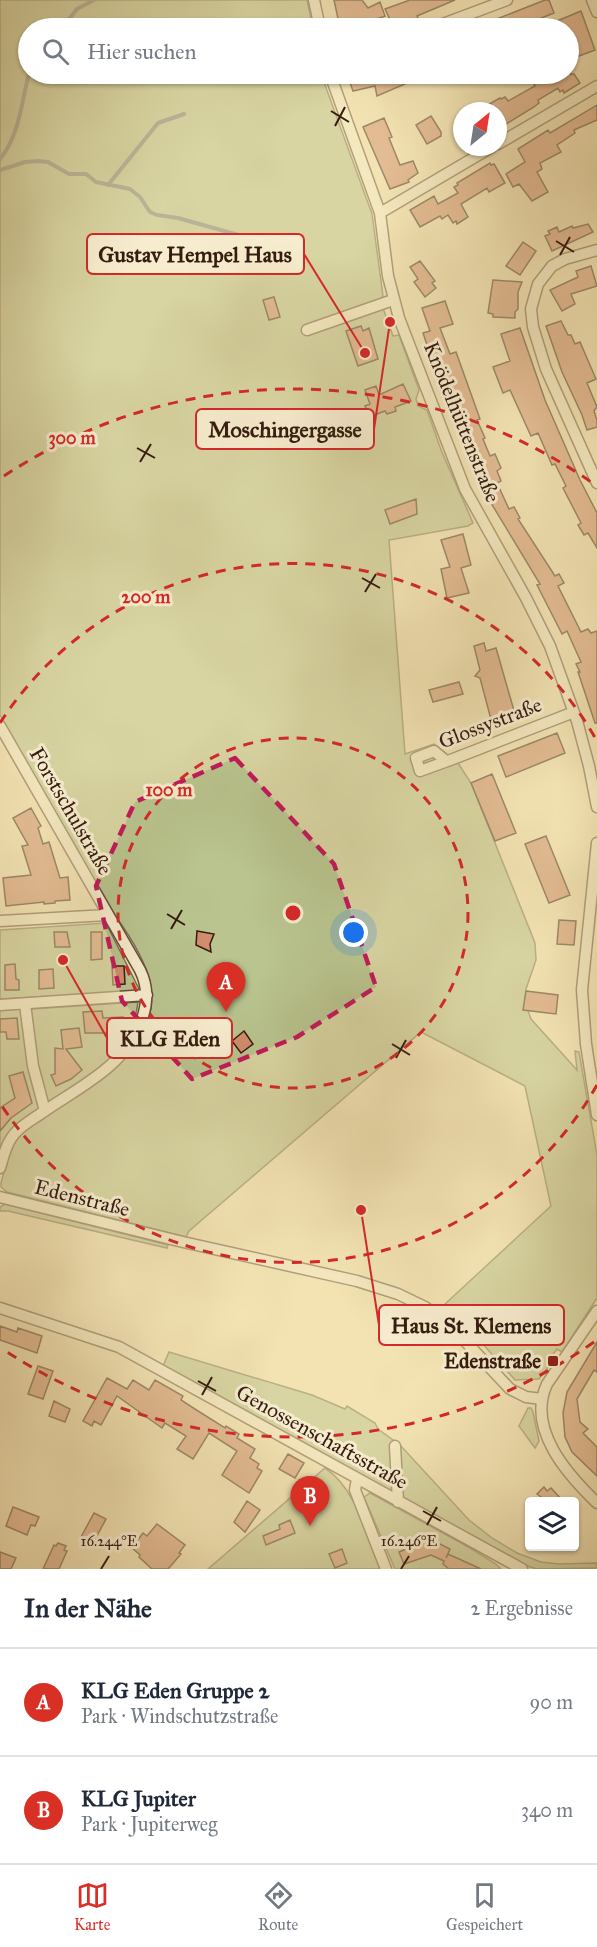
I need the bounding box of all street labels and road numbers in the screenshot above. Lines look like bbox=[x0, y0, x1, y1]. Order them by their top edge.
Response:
street label: Knödelhüttenstraße bbox=[418, 338, 506, 506]
street label: Glossystraße bbox=[435, 691, 545, 755]
street label: Forstschulstraße bbox=[24, 742, 118, 880]
street label: Edenstraße bbox=[32, 1174, 133, 1222]
street label: Genossenschaftsstraße bbox=[232, 1379, 413, 1495]

